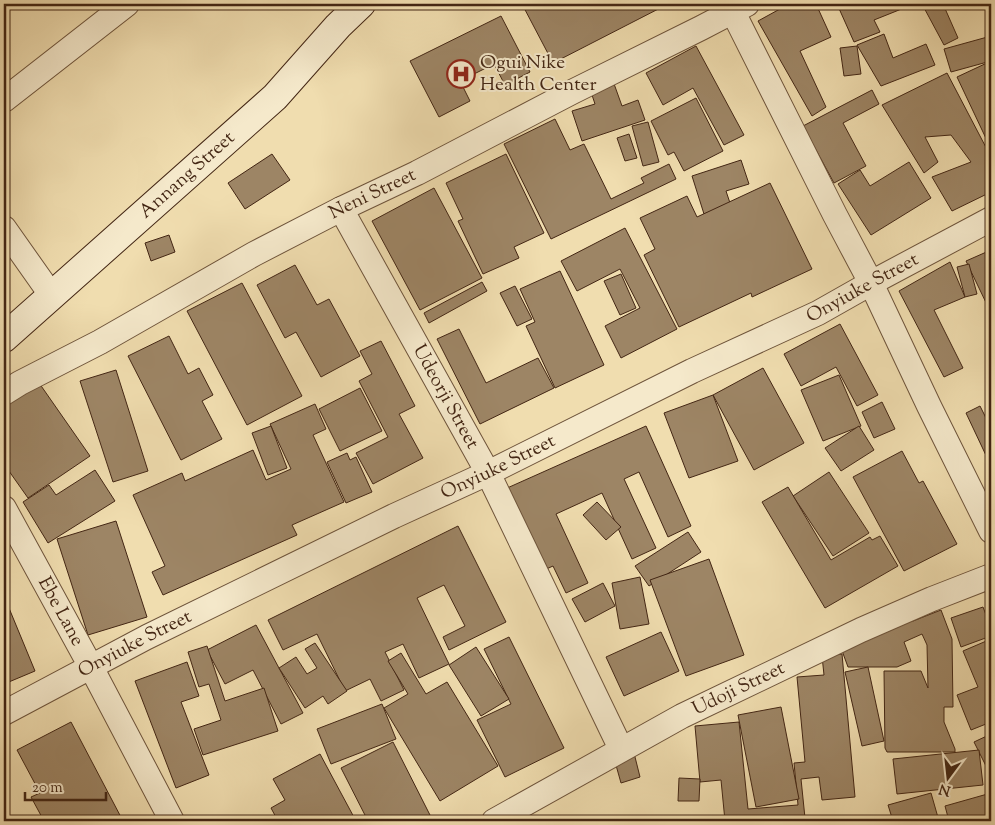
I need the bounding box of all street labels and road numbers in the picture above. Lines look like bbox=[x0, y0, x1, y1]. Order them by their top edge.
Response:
street label: Annang Street bbox=[133, 125, 241, 225]
street label: Neni Street bbox=[324, 162, 421, 226]
street label: Onyiuke Street bbox=[802, 246, 924, 330]
street label: Udeorji Street bbox=[406, 340, 486, 455]
street label: Onyiuke Street bbox=[436, 428, 561, 506]
street label: Ebe Lane bbox=[31, 572, 91, 651]
street label: Onyiuke Street bbox=[73, 603, 197, 685]
street label: Udoji Street bbox=[688, 655, 790, 723]

